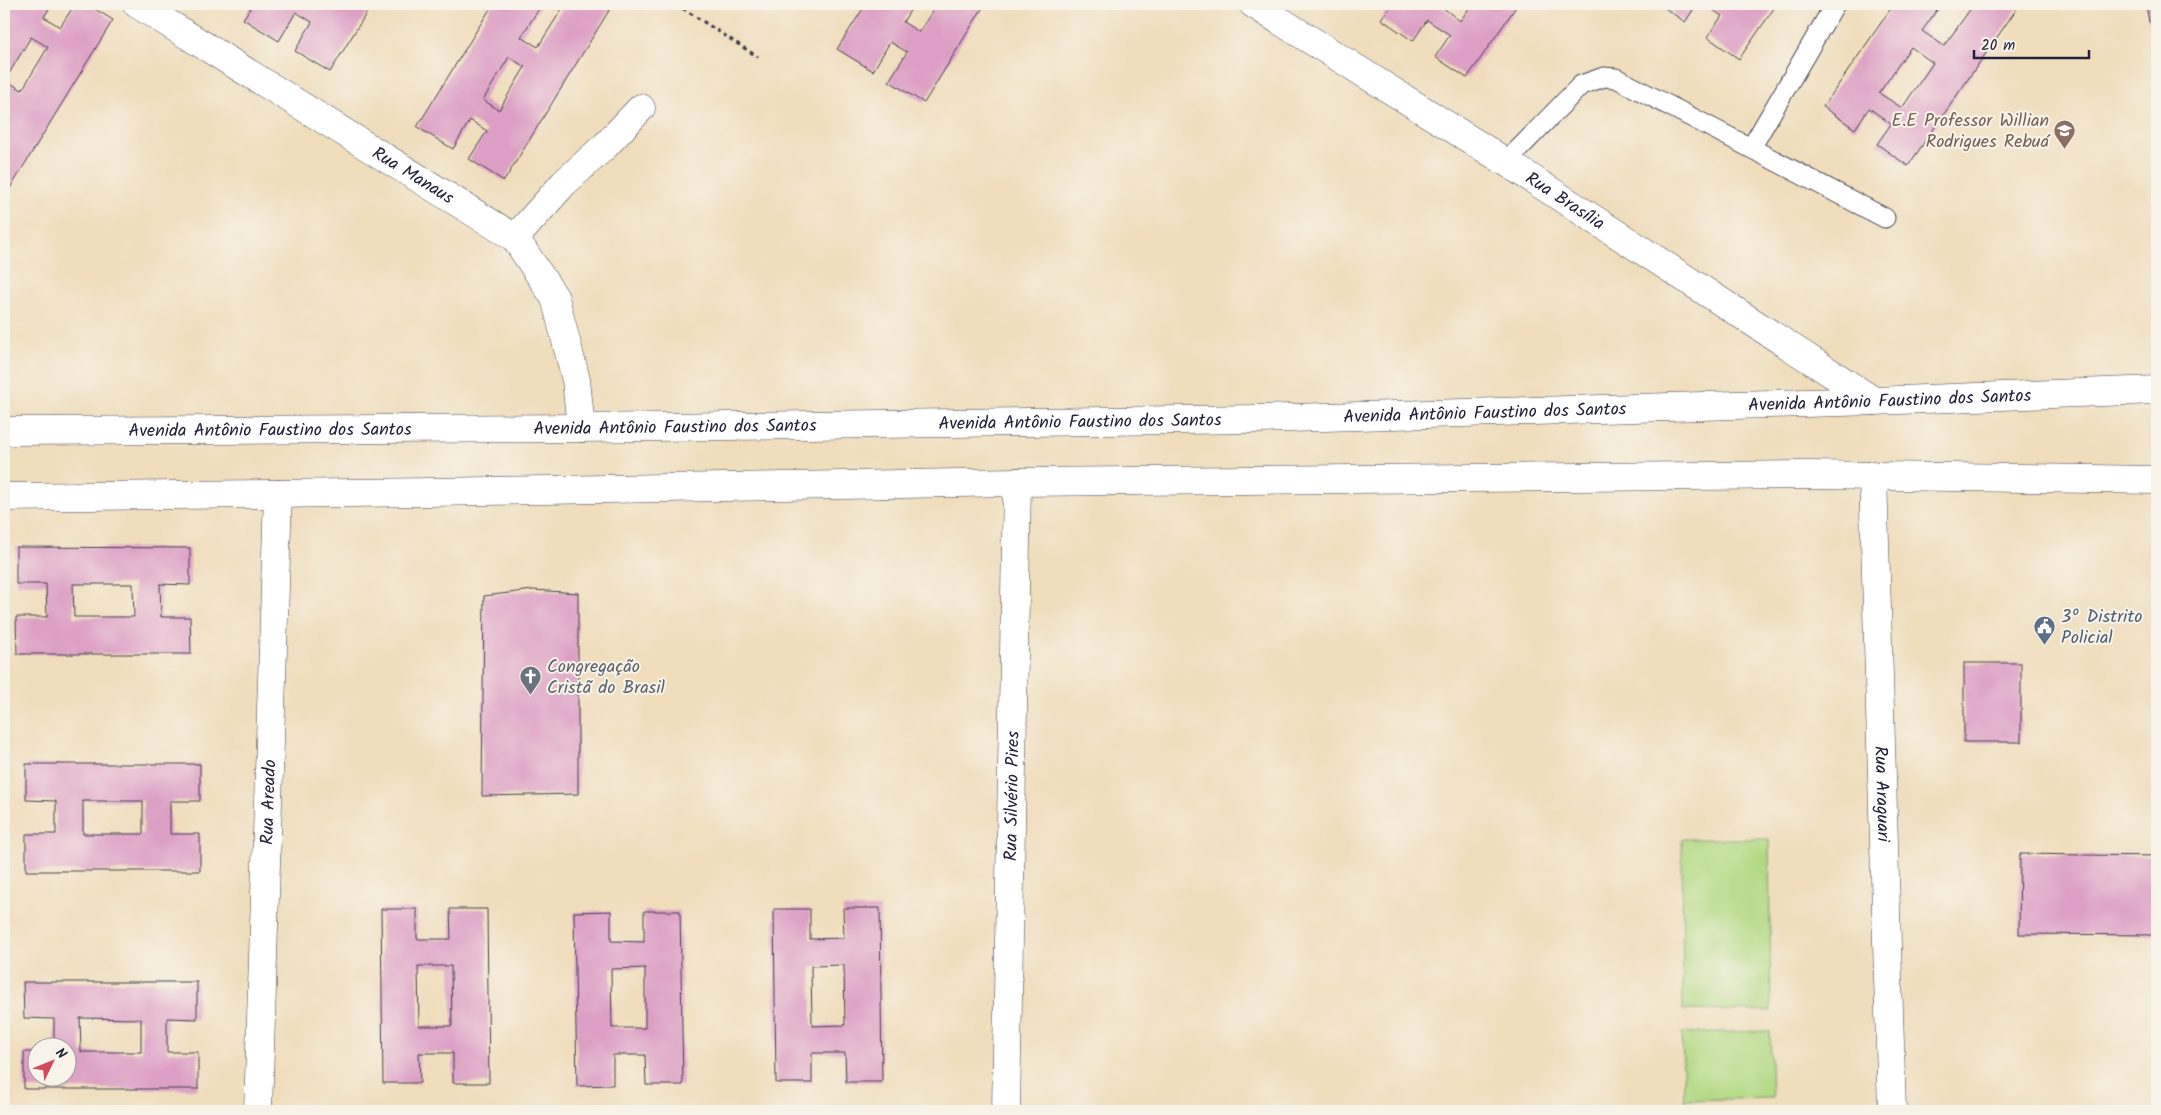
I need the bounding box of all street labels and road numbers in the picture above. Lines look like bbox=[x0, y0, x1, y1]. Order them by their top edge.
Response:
street label: Rua Manaus bbox=[366, 140, 460, 213]
street label: Rua Brasília bbox=[1519, 165, 1610, 238]
street label: Avenida Antônio Faustino dos Santos bbox=[1748, 382, 2032, 421]
street label: Avenida Antônio Faustino dos Santos bbox=[1343, 395, 1627, 432]
street label: Avenida Antônio Faustino dos Santos bbox=[938, 406, 1222, 439]
street label: Avenida Antônio Faustino dos Santos bbox=[533, 412, 817, 444]
street label: Avenida Antônio Faustino dos Santos bbox=[128, 416, 412, 446]
street label: Rua Silvério Pires bbox=[997, 730, 1029, 861]
street label: Rua Araguari bbox=[1865, 745, 1897, 843]
street label: Rua Areado bbox=[254, 759, 285, 845]

